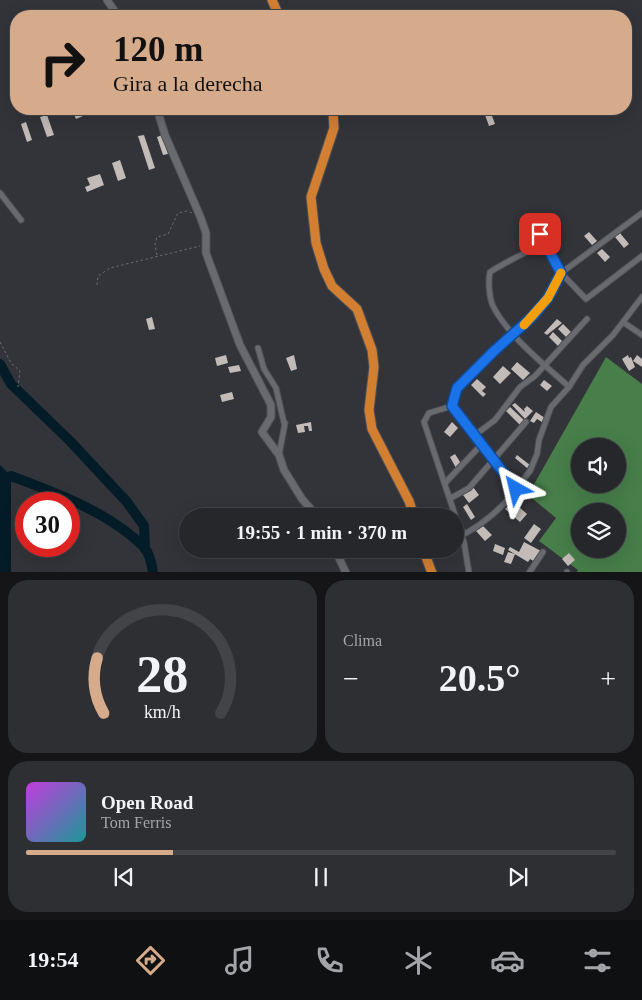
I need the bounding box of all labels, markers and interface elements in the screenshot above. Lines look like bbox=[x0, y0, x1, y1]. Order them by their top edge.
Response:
icon: right bbox=[30, 30, 95, 95]
text: 120 m bbox=[113, 30, 203, 69]
text: Gira a la derecha bbox=[113, 71, 263, 96]
pin bbox=[519, 213, 561, 255]
icon: arrive bbox=[526, 220, 554, 248]
map controls bbox=[571, 438, 626, 558]
button: sound bbox=[571, 438, 626, 493]
position arrow bbox=[489, 462, 541, 514]
speed limit sign: 30 bbox=[15, 492, 80, 557]
button: layers bbox=[571, 503, 626, 558]
text: 19:55 · 1 min · 370 m bbox=[236, 522, 407, 543]
text: Clima bbox=[343, 632, 382, 649]
text: 28 bbox=[137, 646, 189, 703]
text: 20.5° bbox=[439, 657, 520, 699]
text: − bbox=[343, 663, 359, 694]
text: + bbox=[600, 663, 616, 694]
text: km/h bbox=[144, 702, 181, 722]
text: Open Road bbox=[101, 792, 193, 813]
text: Tom Ferris bbox=[101, 814, 171, 831]
icon: previous bbox=[110, 863, 138, 891]
icon: pause bbox=[307, 863, 335, 891]
icon: next bbox=[504, 863, 532, 891]
icon: directions bbox=[133, 943, 168, 978]
icon: music bbox=[222, 943, 257, 978]
icon: phone bbox=[312, 943, 347, 978]
icon: climate bbox=[401, 943, 436, 978]
icon: car bbox=[490, 943, 525, 978]
icon: filters bbox=[580, 943, 615, 978]
text: 19:54 bbox=[27, 947, 79, 972]

